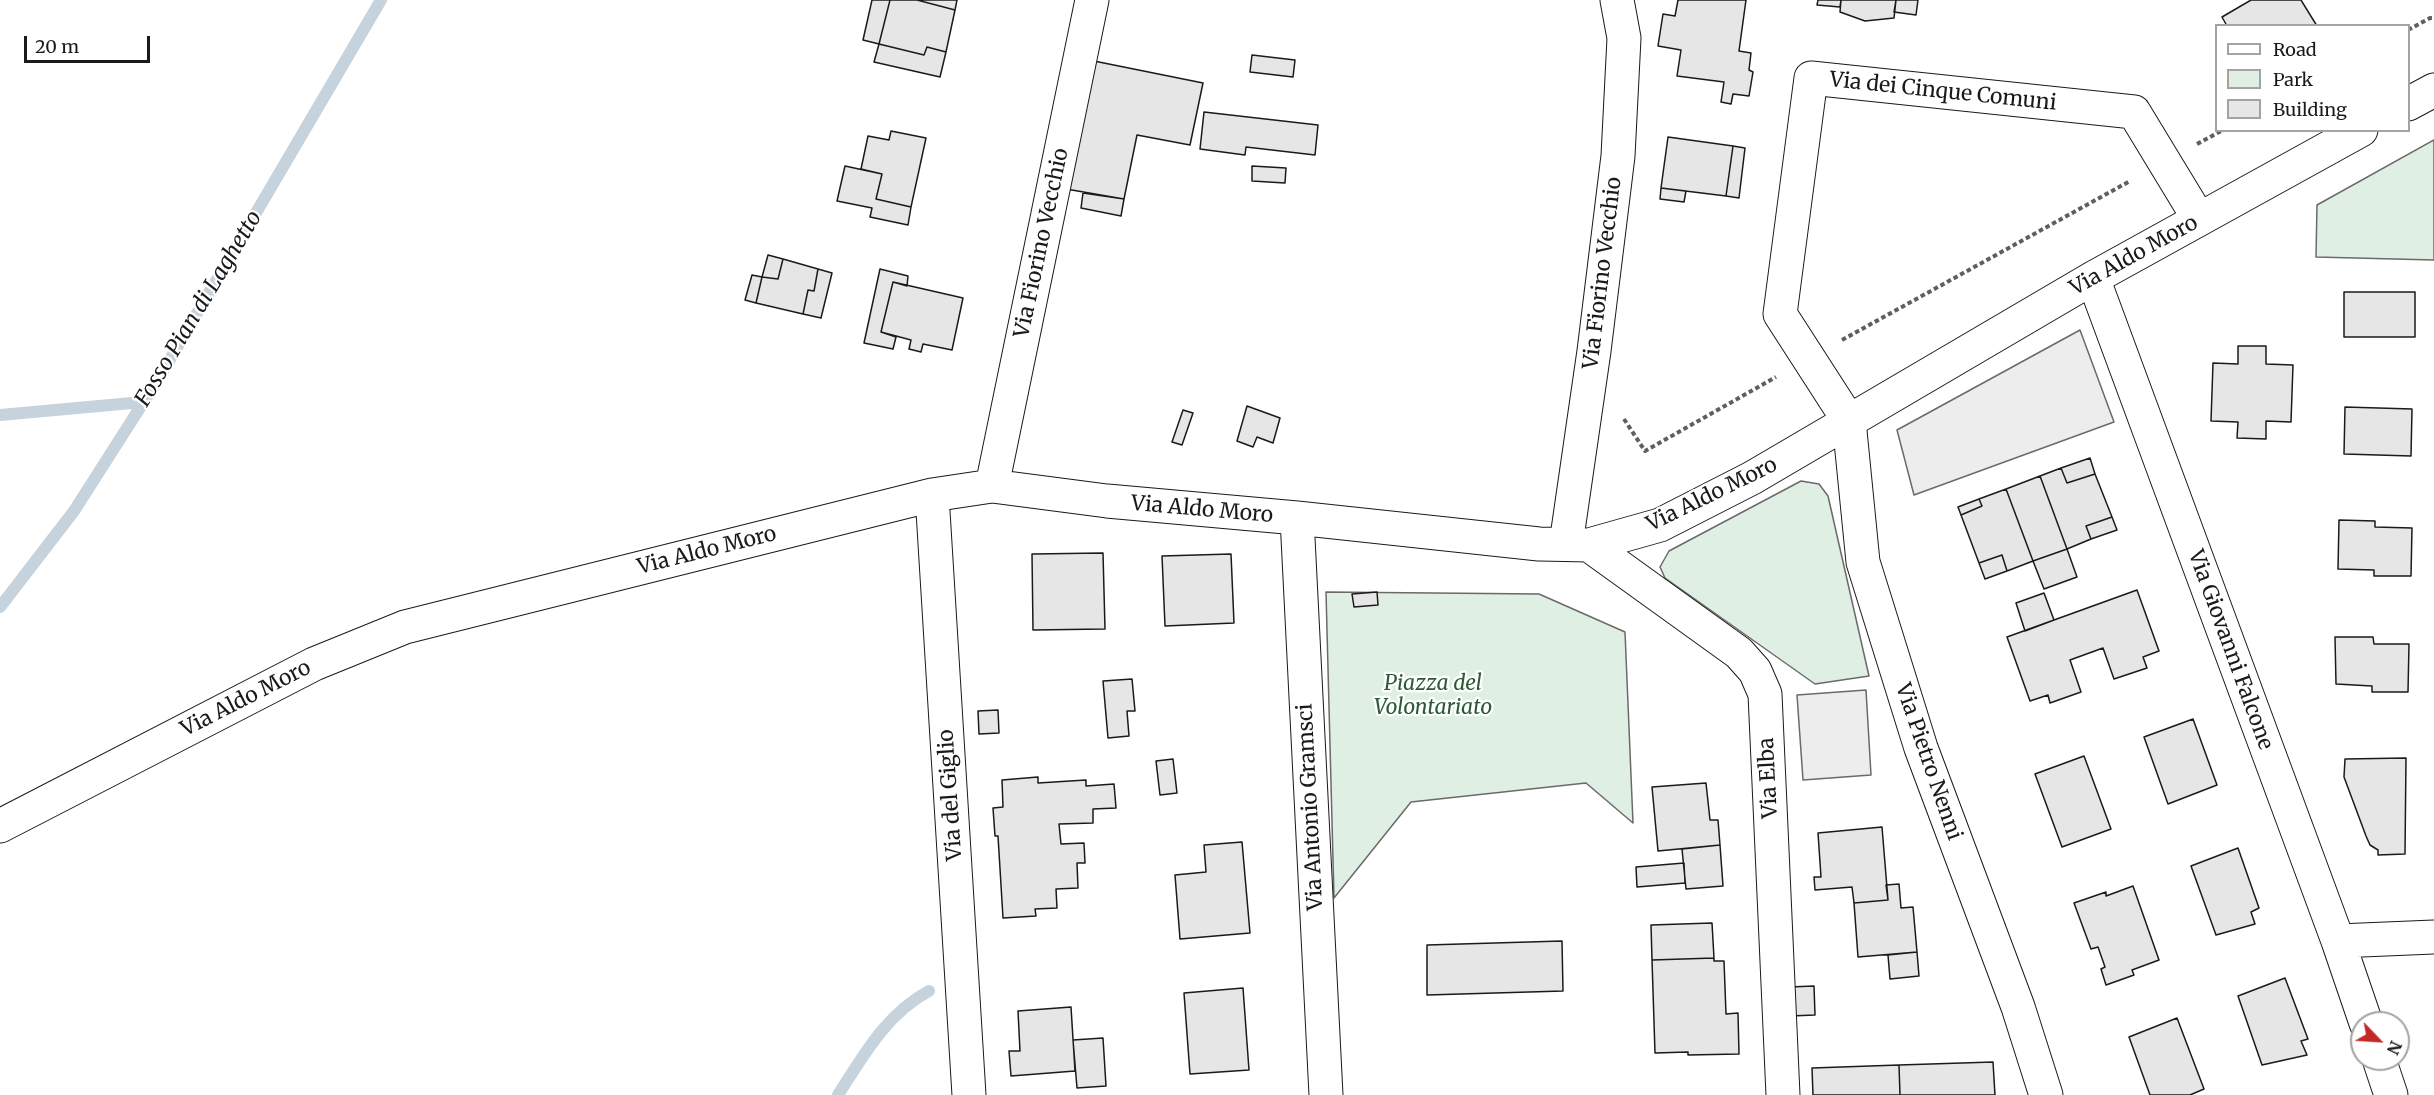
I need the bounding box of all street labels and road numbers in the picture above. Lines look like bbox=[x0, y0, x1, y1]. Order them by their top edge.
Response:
street label: Via dei Cinque Comuni bbox=[1828, 68, 2058, 116]
street label: Via Fiorino Vecchio bbox=[1010, 146, 1074, 340]
street label: Via Fiorino Vecchio bbox=[1579, 176, 1627, 370]
street label: Via Aldo Moro bbox=[2066, 210, 2202, 302]
street label: Via Aldo Moro bbox=[1643, 452, 1781, 538]
street label: Via Aldo Moro bbox=[1130, 491, 1274, 529]
street label: Via Aldo Moro bbox=[635, 522, 779, 580]
street label: Via Giovanni Falcone bbox=[2182, 547, 2278, 753]
street label: Via Aldo Moro bbox=[177, 655, 315, 743]
street label: Via Pietro Nenni bbox=[1889, 680, 1967, 844]
street label: Via Antonio Gramsci bbox=[1293, 703, 1329, 911]
street label: Via del Giglio bbox=[934, 728, 968, 862]
street label: Via Elba bbox=[1754, 737, 1784, 819]

